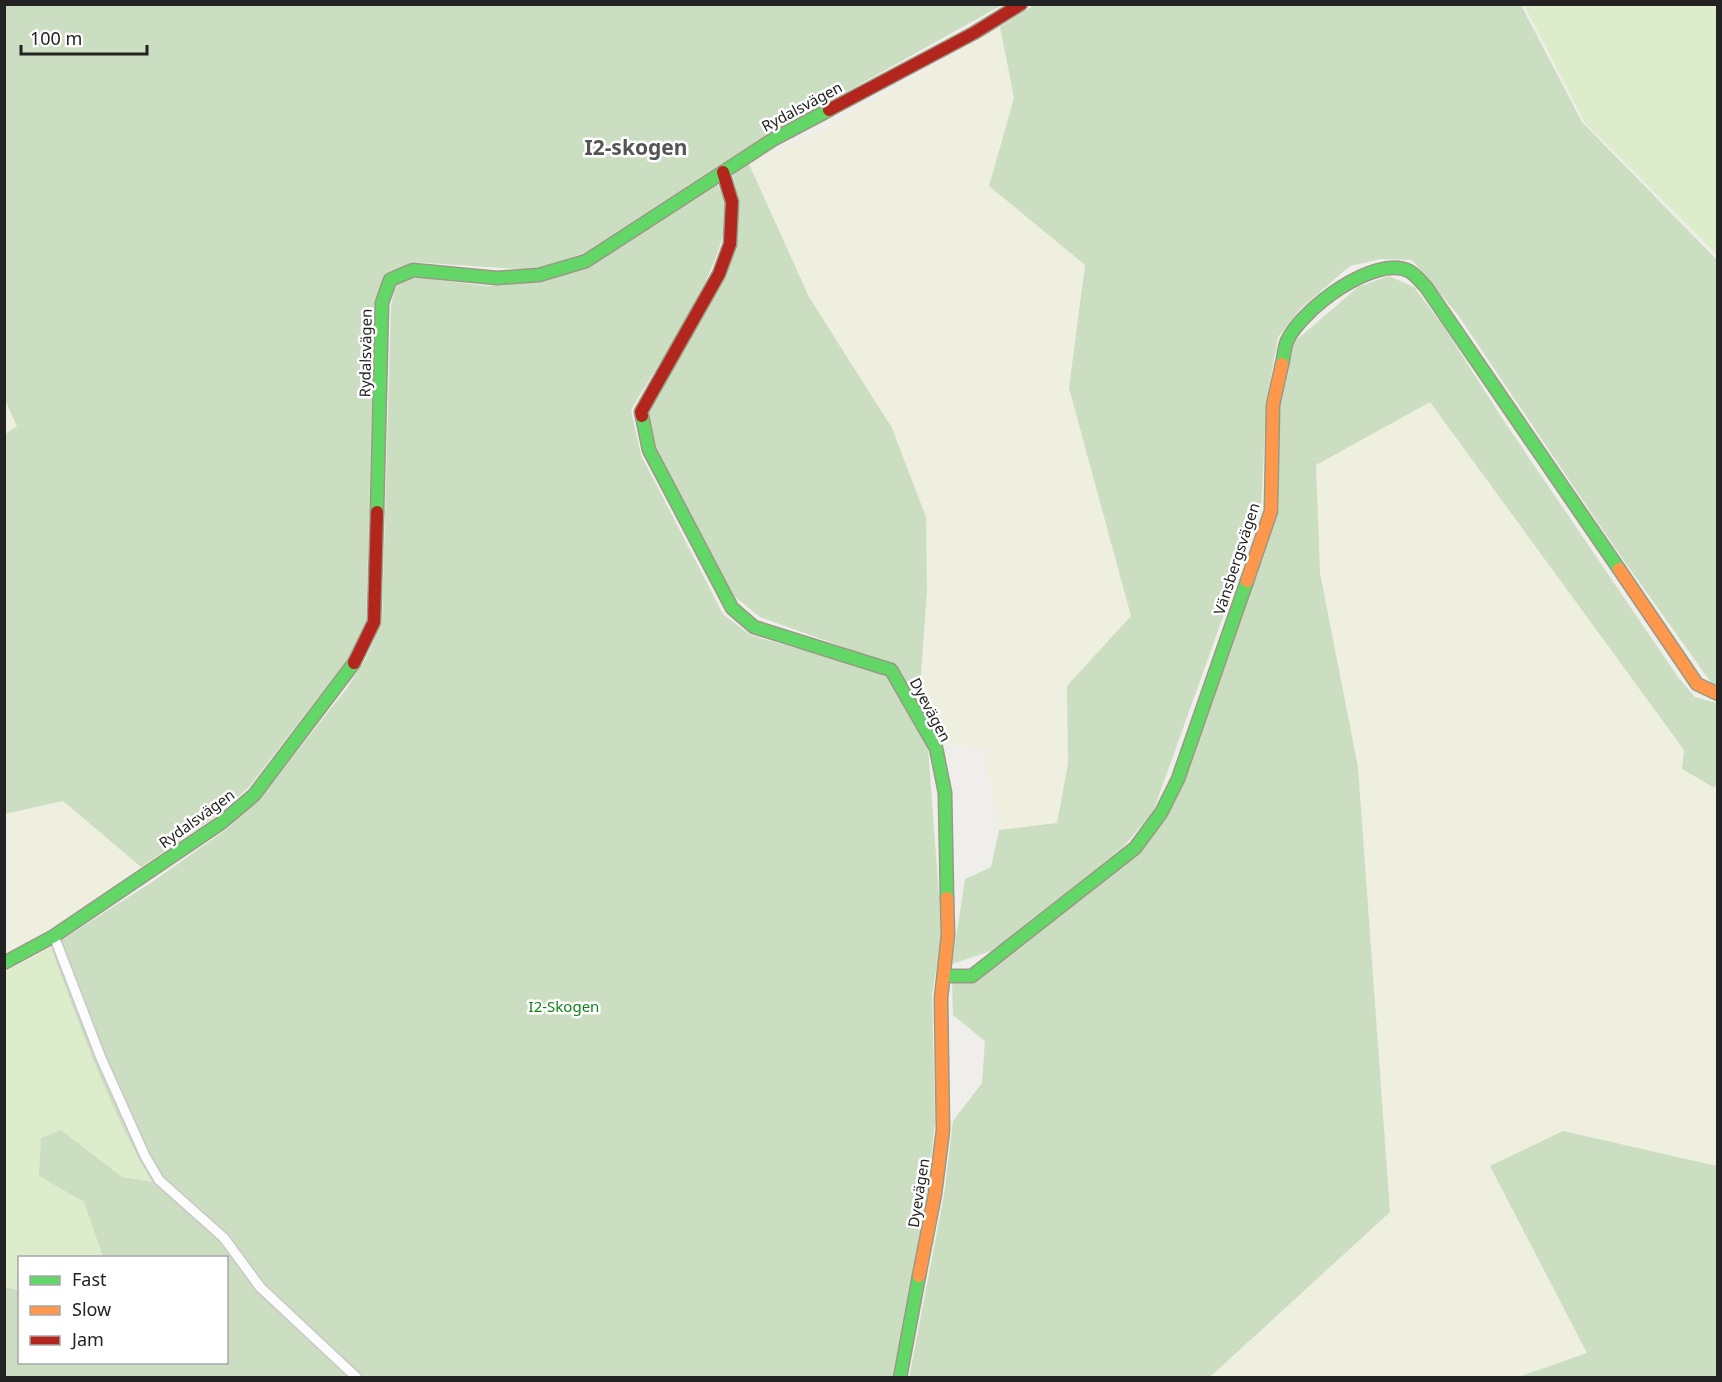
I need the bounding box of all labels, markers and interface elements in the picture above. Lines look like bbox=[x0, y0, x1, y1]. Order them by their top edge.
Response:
scale bar bbox=[21, 18, 147, 56]
text: 100 m bbox=[30, 26, 82, 50]
street label: Rydalsvägen bbox=[758, 76, 845, 136]
district label: I2-skogen bbox=[584, 133, 688, 161]
street label: Rydalsvägen bbox=[354, 308, 376, 397]
street label: Vänsbergsvägen bbox=[1209, 500, 1264, 617]
street label: Dyevägen bbox=[906, 674, 956, 745]
street label: Rydalsvägen bbox=[155, 784, 238, 852]
park label: I2-Skogen bbox=[529, 996, 599, 1016]
street label: Dyevägen bbox=[903, 1157, 933, 1229]
legend bbox=[18, 1256, 228, 1364]
text: Fast bbox=[72, 1267, 107, 1291]
text: Slow bbox=[72, 1297, 111, 1321]
text: Jam bbox=[70, 1327, 104, 1351]

